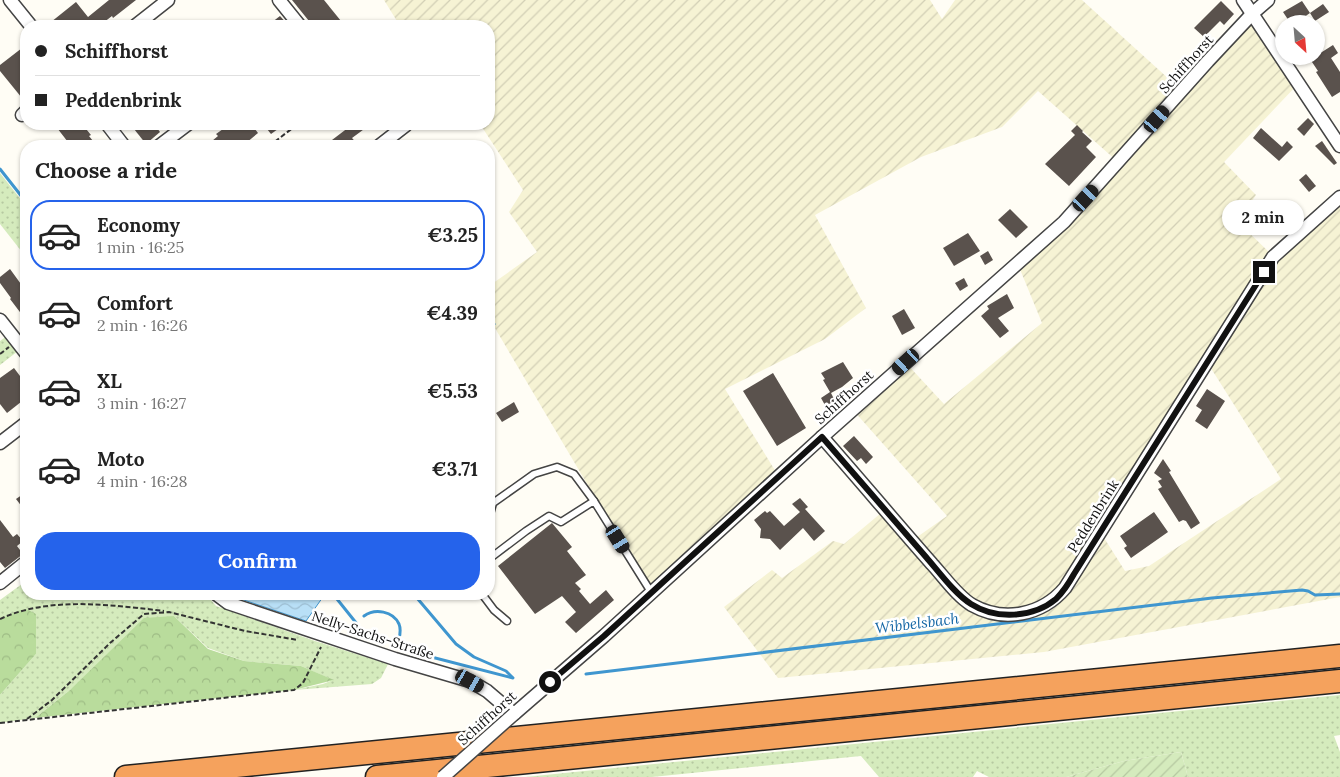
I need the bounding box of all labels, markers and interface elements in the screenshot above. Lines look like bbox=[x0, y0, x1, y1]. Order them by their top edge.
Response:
north arrow bbox=[1275, 15, 1325, 65]
map controls bbox=[1275, 15, 1325, 65]
street label: Schiffhorst bbox=[1155, 31, 1217, 97]
text: Schiffhorst bbox=[65, 39, 168, 63]
text: Peddenbrink bbox=[65, 88, 182, 112]
car bbox=[1141, 103, 1172, 135]
text: Choose a ride bbox=[35, 156, 177, 184]
car bbox=[1070, 182, 1101, 214]
callout: 2 min bbox=[1223, 200, 1305, 234]
text: 2 min bbox=[1242, 207, 1284, 227]
icon: car bbox=[37, 213, 82, 258]
text: Economy bbox=[97, 213, 180, 237]
text: €3.25 bbox=[427, 223, 478, 247]
text: 1 min · 16:25 bbox=[97, 237, 184, 257]
route end bbox=[1253, 261, 1275, 283]
icon: car bbox=[37, 291, 82, 336]
text: Comfort bbox=[97, 291, 173, 315]
text: €4.39 bbox=[426, 301, 478, 325]
text: 2 min · 16:26 bbox=[97, 315, 188, 335]
car bbox=[889, 346, 922, 378]
street label: Schiffhorst bbox=[811, 366, 877, 428]
icon: car bbox=[37, 369, 82, 414]
text: XL bbox=[97, 369, 122, 393]
text: €5.53 bbox=[427, 379, 478, 403]
text: 3 min · 16:27 bbox=[97, 393, 186, 413]
icon: car bbox=[37, 447, 82, 492]
text: Moto bbox=[97, 447, 144, 471]
text: €3.71 bbox=[431, 457, 478, 481]
text: 4 min · 16:28 bbox=[97, 471, 187, 491]
street label: Peddenbrink bbox=[1063, 476, 1123, 556]
car bbox=[603, 522, 632, 556]
button: Confirm bbox=[35, 532, 480, 590]
street label: Nelly-Sachs-Straße bbox=[310, 607, 437, 663]
water label: Wibbelsbach bbox=[874, 608, 960, 638]
car bbox=[453, 667, 486, 695]
route start bbox=[539, 671, 561, 693]
street label: Schiffhorst bbox=[454, 687, 520, 749]

